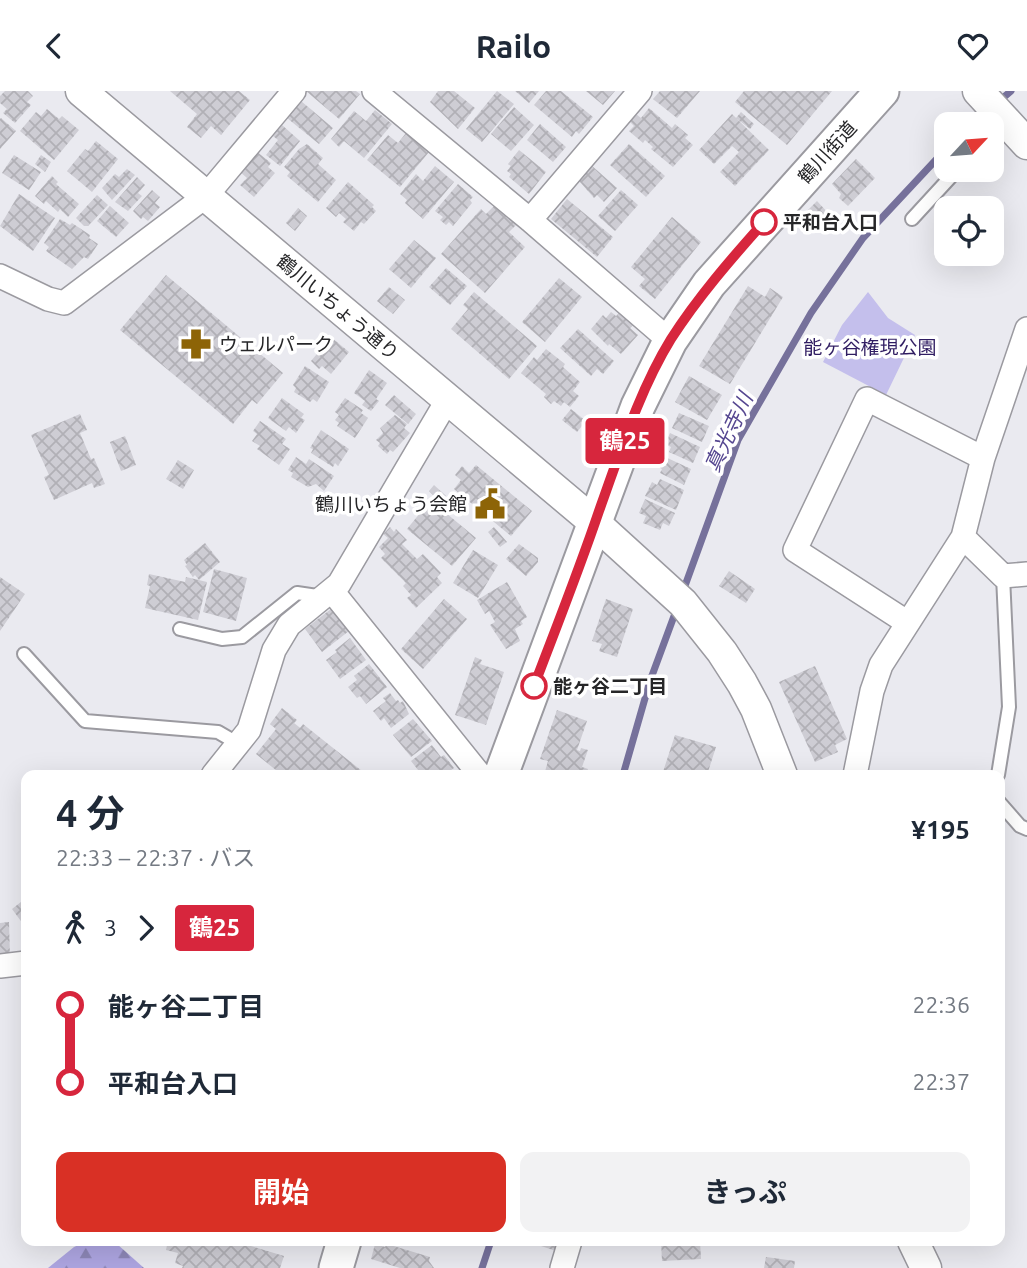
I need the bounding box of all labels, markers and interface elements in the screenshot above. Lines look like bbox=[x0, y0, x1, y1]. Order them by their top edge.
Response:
icon: back bbox=[35, 27, 73, 65]
icon: heart bbox=[954, 27, 992, 65]
text: Railo bbox=[476, 28, 551, 64]
north arrow bbox=[934, 112, 1004, 182]
map controls bbox=[934, 112, 1004, 266]
street label: 鶴川街道 bbox=[793, 116, 861, 188]
button: locate bbox=[934, 196, 1004, 266]
marker: 平和台入口 bbox=[751, 209, 777, 235]
place label: 平和台入口 bbox=[783, 211, 878, 233]
street label: 鶴川いちょう通り bbox=[273, 250, 403, 364]
pharmacy icon: ウェルパーク bbox=[179, 327, 213, 361]
place label: ウェルパーク bbox=[219, 333, 333, 355]
park label: 能ヶ谷権現公園 bbox=[803, 336, 937, 358]
water label: 真光寺川 bbox=[699, 387, 757, 475]
line badge: 鶴25 bbox=[585, 418, 665, 464]
text: 鶴25 bbox=[599, 427, 651, 454]
public building icon: 鶴川いちょう会館 bbox=[473, 487, 507, 521]
place label: 鶴川いちょう会館 bbox=[315, 493, 467, 515]
marker: 能ヶ谷二丁目 bbox=[521, 673, 547, 699]
place label: 能ヶ谷二丁目 bbox=[553, 675, 667, 697]
text: 4 分 bbox=[56, 792, 124, 834]
text: ¥195 bbox=[911, 815, 970, 844]
text: 22:33 – 22:37 · バス bbox=[56, 845, 255, 870]
icon: walk bbox=[56, 909, 94, 947]
icon: forward bbox=[127, 909, 165, 947]
text: 鶴25 bbox=[189, 914, 240, 941]
text: 3 bbox=[104, 915, 117, 940]
text: 能ヶ谷二丁目 bbox=[108, 992, 264, 1021]
text: 22:36 bbox=[912, 992, 970, 1017]
text: 平和台入口 bbox=[108, 1069, 238, 1098]
text: 22:37 bbox=[912, 1069, 970, 1094]
button: 開始 bbox=[56, 1152, 506, 1232]
button: きっぷ bbox=[520, 1152, 970, 1232]

